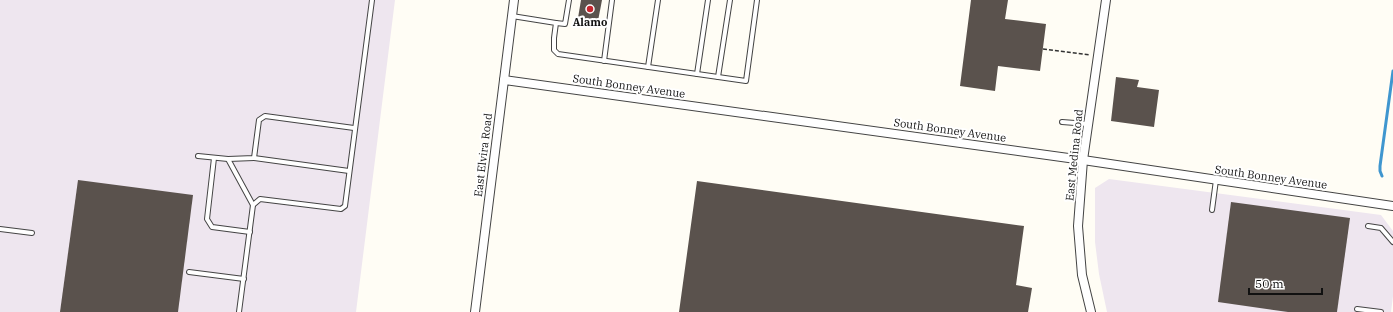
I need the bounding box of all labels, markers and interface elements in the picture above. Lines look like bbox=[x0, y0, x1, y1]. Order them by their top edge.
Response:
marker: Alamo bbox=[585, 4, 595, 14]
place label: Alamo bbox=[573, 15, 607, 29]
street label: South Bonney Avenue bbox=[572, 71, 686, 101]
street label: East Medina Road bbox=[1062, 108, 1086, 202]
street label: East Elvira Road bbox=[471, 112, 495, 198]
street label: South Bonney Avenue bbox=[893, 115, 1007, 145]
street label: South Bonney Avenue bbox=[1214, 162, 1328, 192]
scale bar bbox=[1249, 270, 1322, 296]
text: 50 m bbox=[1255, 276, 1284, 291]

